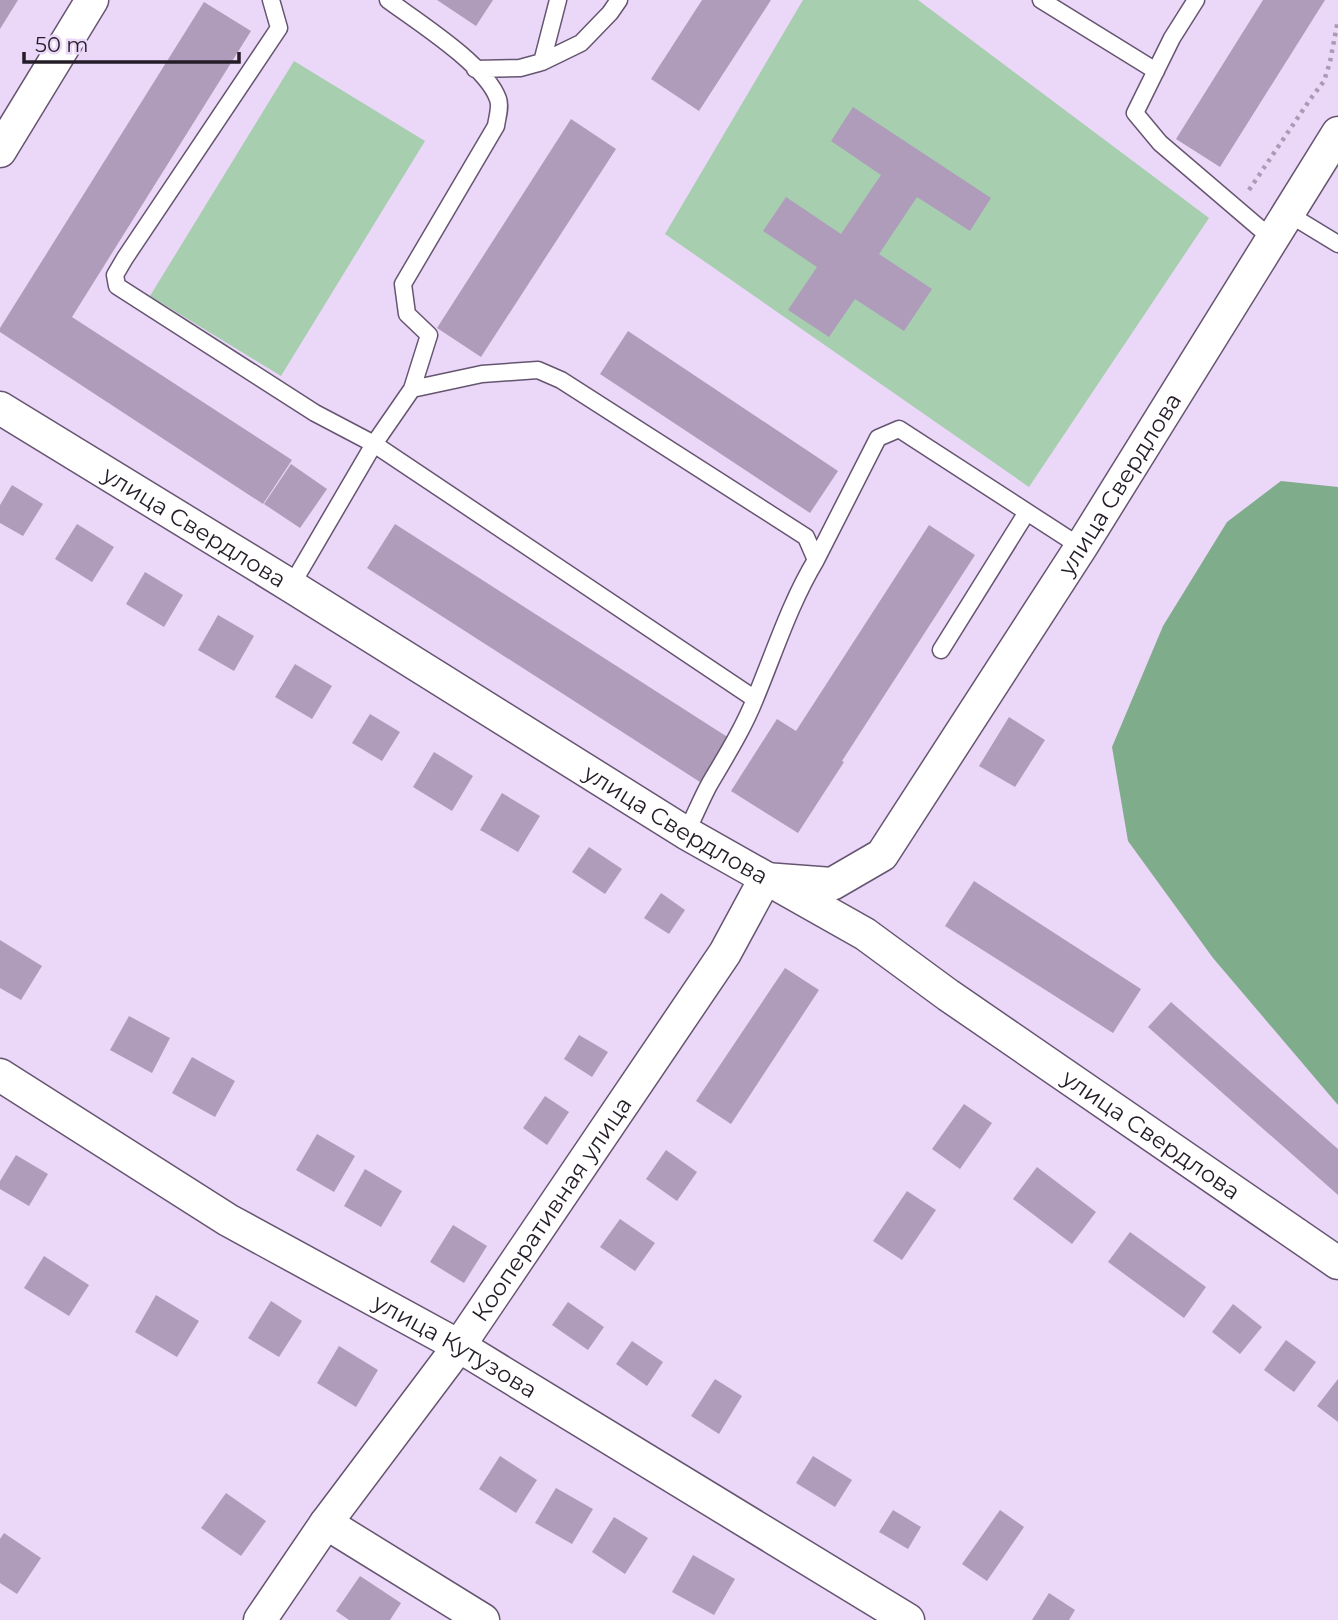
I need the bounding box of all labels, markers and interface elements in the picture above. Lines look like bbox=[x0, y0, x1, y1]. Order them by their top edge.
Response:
scale bar bbox=[24, 21, 240, 65]
text: 50 m bbox=[35, 32, 89, 57]
street label: улица Свердлова bbox=[1052, 388, 1187, 581]
street label: улица Свердлова bbox=[97, 460, 291, 594]
street label: улица Свердлова bbox=[578, 758, 773, 890]
street label: улица Свердлова bbox=[1056, 1063, 1246, 1206]
street label: Кооперативная улица bbox=[466, 1092, 638, 1327]
street label: улица Кутузова bbox=[368, 1287, 542, 1404]

